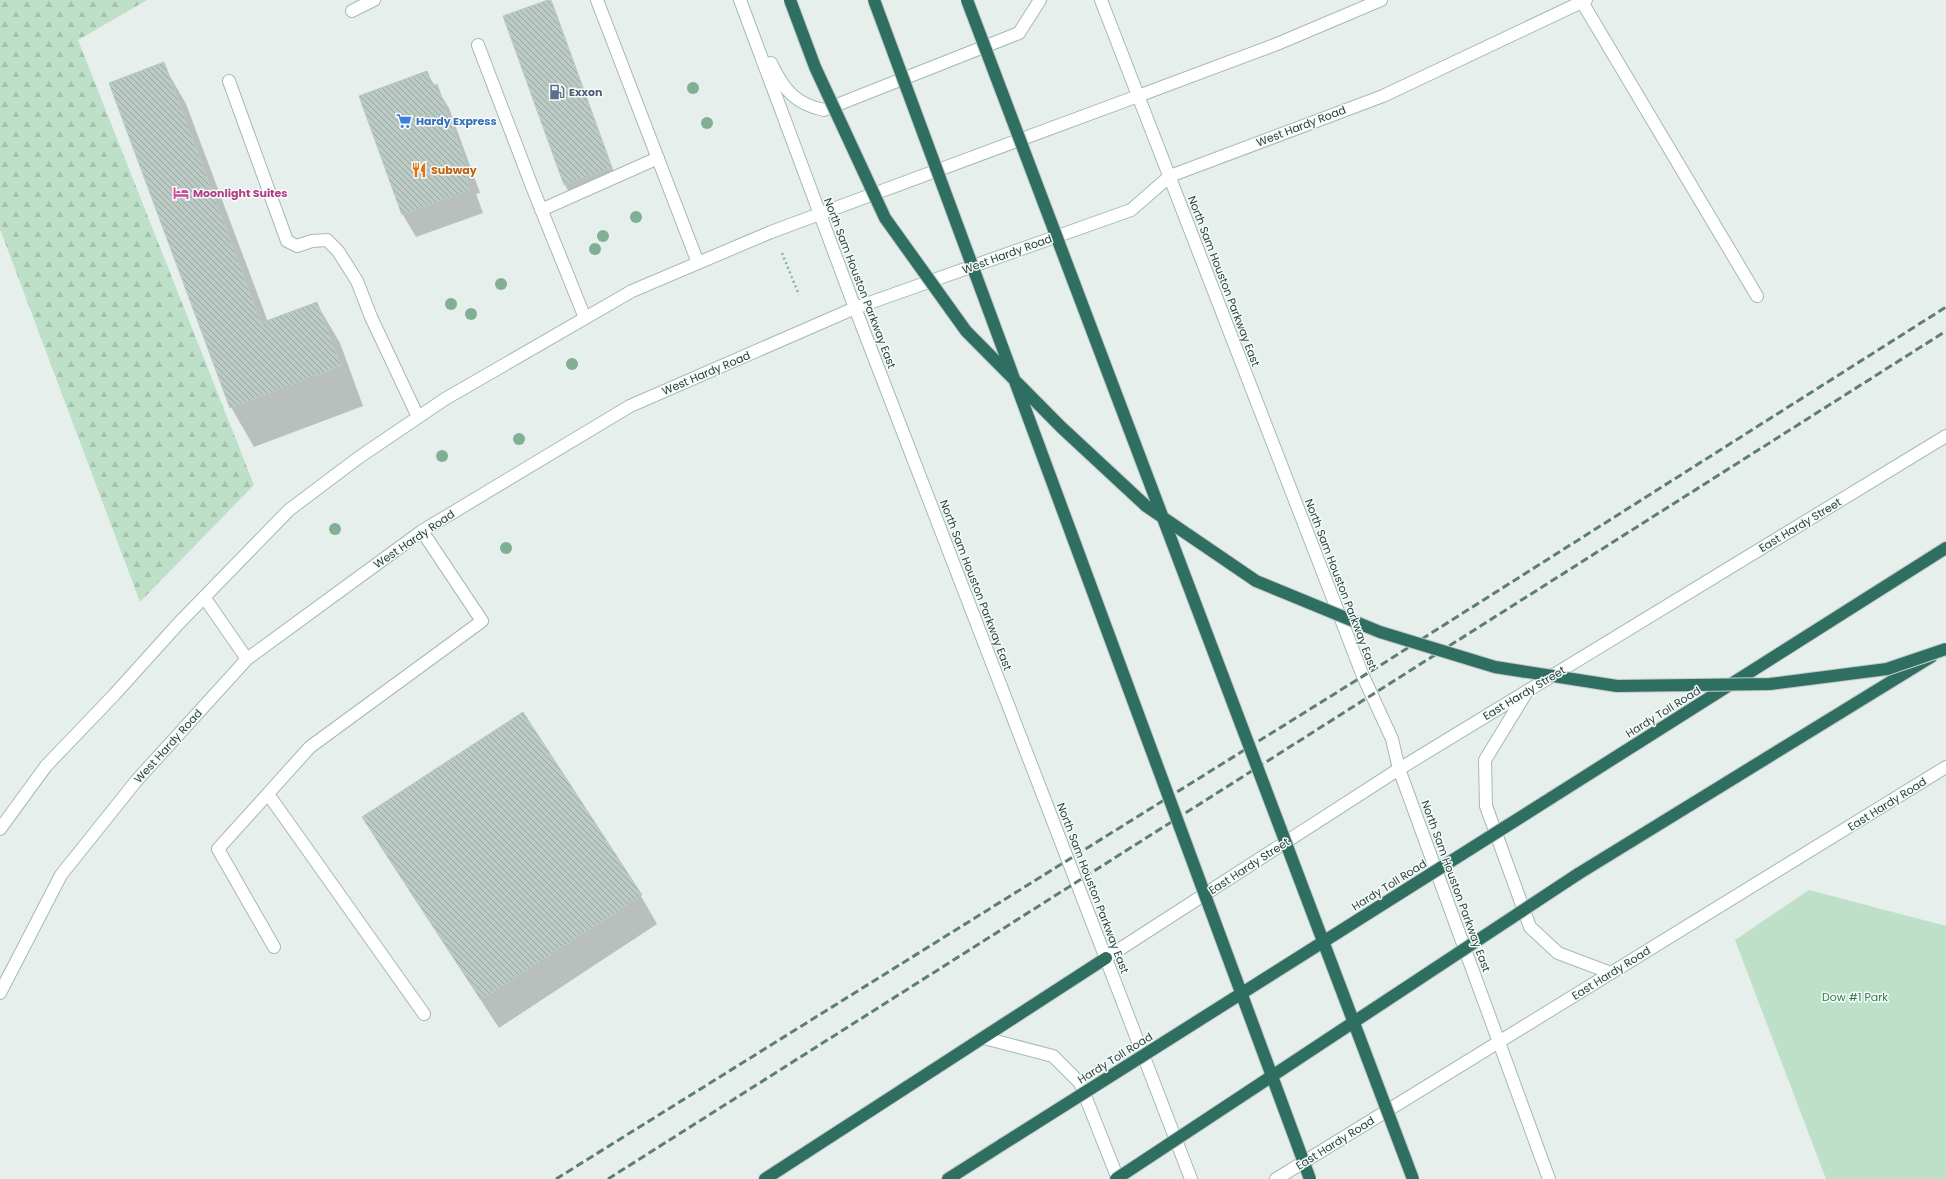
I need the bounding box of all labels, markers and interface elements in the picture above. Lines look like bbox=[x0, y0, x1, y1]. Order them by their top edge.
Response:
fuel station icon: Exxon bbox=[548, 83, 566, 101]
place label: Exxon bbox=[569, 84, 602, 100]
street label: West Hardy Road bbox=[1254, 102, 1348, 150]
supermarket icon: Hardy Express bbox=[395, 112, 413, 130]
place label: Hardy Express bbox=[416, 113, 497, 129]
restaurant icon: Subway bbox=[410, 161, 428, 179]
place label: Subway bbox=[431, 162, 477, 178]
hotel icon: Moonlight Suites bbox=[172, 184, 190, 202]
place label: Moonlight Suites bbox=[193, 185, 288, 201]
street label: North Sam Houston Parkway East bbox=[1184, 193, 1264, 369]
street label: North Sam Houston Parkway East bbox=[820, 195, 900, 371]
street label: West Hardy Road bbox=[960, 230, 1054, 278]
street label: West Hardy Road bbox=[659, 347, 753, 399]
street label: East Hardy Street bbox=[1756, 494, 1844, 556]
street label: North Sam Houston Parkway East bbox=[1301, 496, 1381, 672]
street label: North Sam Houston Parkway East bbox=[936, 497, 1016, 673]
street label: West Hardy Road bbox=[370, 506, 458, 572]
street label: East Hardy Street bbox=[1480, 662, 1568, 724]
street label: Hardy Toll Road bbox=[1622, 683, 1704, 741]
street label: West Hardy Road bbox=[130, 706, 206, 786]
street label: East Hardy Road bbox=[1845, 773, 1929, 835]
street label: North Sam Houston Parkway East bbox=[1417, 798, 1495, 974]
street label: North Sam Houston Parkway East bbox=[1053, 800, 1133, 976]
street label: East Hardy Street bbox=[1205, 834, 1293, 898]
street label: Hardy Toll Road bbox=[1348, 856, 1430, 914]
street label: East Hardy Road bbox=[1569, 942, 1653, 1004]
park label: Dow #1 Park bbox=[1822, 989, 1888, 1005]
street label: Hardy Toll Road bbox=[1074, 1029, 1156, 1087]
street label: East Hardy Road bbox=[1293, 1112, 1377, 1174]

